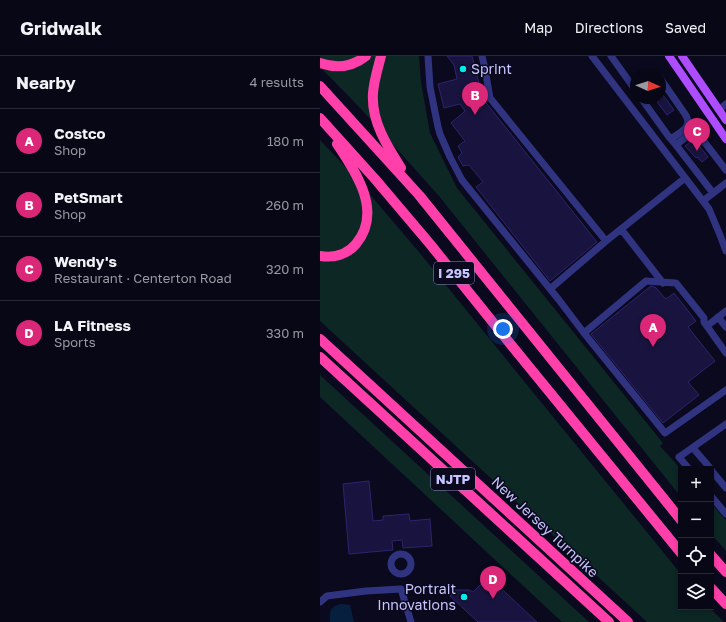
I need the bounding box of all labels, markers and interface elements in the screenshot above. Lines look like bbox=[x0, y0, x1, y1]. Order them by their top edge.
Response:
text: Gridwalk bbox=[20, 16, 102, 39]
text: Map bbox=[524, 19, 553, 36]
text: Directions bbox=[575, 19, 643, 36]
text: Saved bbox=[665, 19, 706, 36]
place label: Sprint bbox=[471, 60, 512, 77]
marker: Sprint bbox=[458, 64, 468, 74]
north arrow bbox=[630, 68, 666, 104]
text: Nearby bbox=[16, 72, 76, 93]
text: 4 results bbox=[250, 74, 304, 90]
pin: B bbox=[462, 82, 488, 115]
pin: C bbox=[684, 118, 710, 151]
text: Costco bbox=[54, 124, 106, 142]
text: A bbox=[24, 133, 34, 149]
text: 180 m bbox=[267, 133, 304, 149]
text: Shop bbox=[54, 142, 86, 158]
text: PetSmart bbox=[54, 188, 123, 206]
text: B bbox=[24, 197, 34, 213]
text: 260 m bbox=[266, 197, 304, 213]
text: Shop bbox=[54, 206, 86, 222]
text: Wendy's bbox=[54, 252, 117, 270]
text: C bbox=[24, 261, 34, 277]
text: 320 m bbox=[266, 261, 304, 277]
road number: I 295 bbox=[434, 262, 474, 284]
text: Restaurant · Centerton Road bbox=[54, 270, 232, 286]
pin: A bbox=[640, 314, 666, 347]
text: LA Fitness bbox=[54, 316, 131, 334]
your location bbox=[493, 319, 513, 339]
text: D bbox=[24, 325, 34, 341]
text: 330 m bbox=[266, 325, 304, 341]
text: Sports bbox=[54, 334, 96, 350]
map controls bbox=[678, 466, 714, 610]
button: + bbox=[678, 466, 714, 502]
road number: NJTP bbox=[431, 468, 475, 490]
street label: New Jersey Turnpike bbox=[489, 473, 602, 580]
button: − bbox=[678, 502, 714, 538]
button: locate bbox=[678, 538, 714, 574]
pin: D bbox=[480, 566, 506, 599]
button: layers bbox=[678, 574, 714, 610]
place label: Portrait Innovations bbox=[377, 580, 456, 613]
marker: Portrait Innovations bbox=[459, 592, 469, 602]

